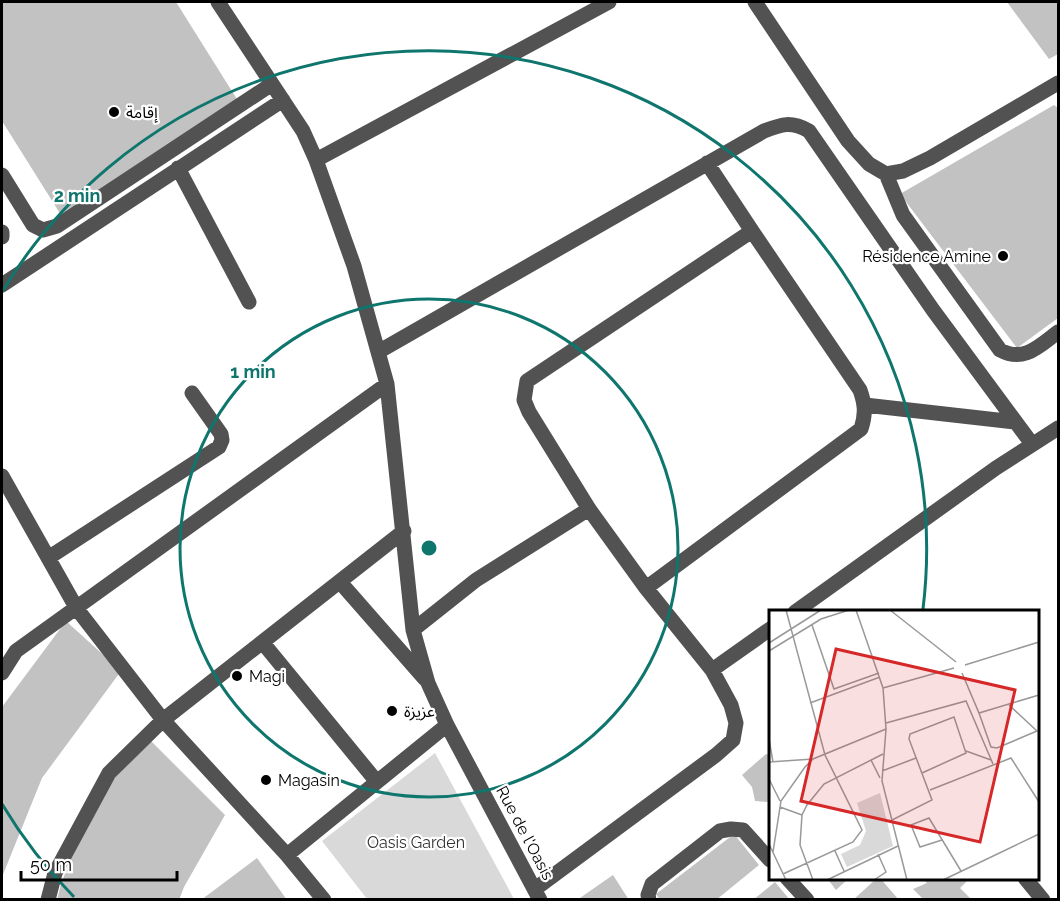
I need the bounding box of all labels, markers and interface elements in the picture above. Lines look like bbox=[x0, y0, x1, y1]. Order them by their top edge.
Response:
place label: إقامة bbox=[126, 103, 158, 123]
marker: إقامة bbox=[107, 105, 121, 119]
text: 2 min bbox=[54, 185, 100, 206]
place label: Résidence Amine bbox=[862, 247, 991, 266]
marker: Résidence Amine bbox=[996, 249, 1010, 263]
text: 1 min bbox=[230, 361, 276, 382]
centre of rings bbox=[419, 538, 439, 558]
inset map bbox=[769, 610, 1039, 880]
place label: Magi bbox=[249, 667, 285, 686]
marker: Magi bbox=[230, 669, 244, 683]
place label: عزيزة bbox=[404, 702, 435, 721]
marker: عزيزة bbox=[385, 704, 399, 718]
place label: Magasin bbox=[278, 771, 340, 790]
marker: Magasin bbox=[259, 773, 273, 787]
street label: Rue de l'Oasis bbox=[492, 783, 558, 883]
park label: Oasis Garden bbox=[367, 833, 465, 852]
scale bar bbox=[21, 844, 177, 882]
text: 50 m bbox=[30, 854, 72, 875]

